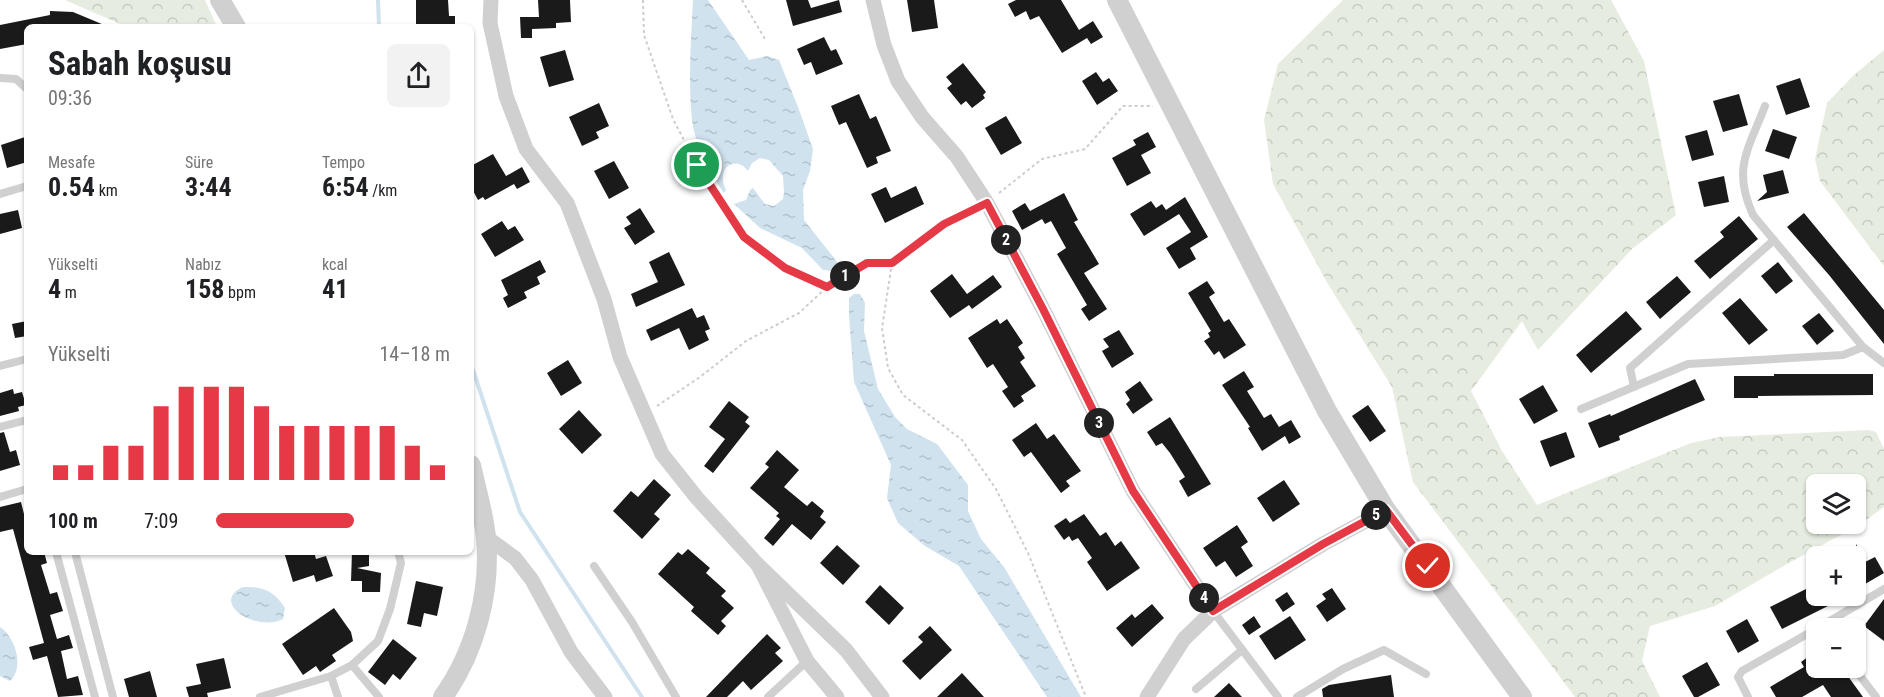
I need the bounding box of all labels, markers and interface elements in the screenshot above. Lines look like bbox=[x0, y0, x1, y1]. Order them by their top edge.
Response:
text: Sabah koşusu bbox=[48, 44, 232, 83]
button: share bbox=[387, 44, 450, 107]
text: 09:36 bbox=[48, 86, 92, 110]
pin bbox=[671, 139, 722, 190]
icon: arrive bbox=[680, 148, 713, 181]
text: Mesafe bbox=[48, 153, 95, 172]
text: Süre bbox=[185, 153, 213, 172]
text: Tempo bbox=[322, 153, 365, 172]
text: 0.54 bbox=[48, 172, 95, 202]
text: 3:44 bbox=[185, 172, 232, 202]
text: 6:54 bbox=[322, 172, 369, 202]
text: km bbox=[95, 181, 118, 200]
text: /km bbox=[369, 181, 397, 200]
pin: 2 bbox=[991, 225, 1021, 255]
text: 2 bbox=[1002, 230, 1010, 249]
text: Yükselti bbox=[48, 255, 98, 274]
text: Nabız bbox=[185, 255, 221, 274]
text: kcal bbox=[322, 255, 348, 274]
pin: 1 bbox=[830, 261, 860, 291]
text: 1 bbox=[841, 266, 849, 285]
text: 4 bbox=[48, 274, 61, 304]
text: 158 bbox=[185, 274, 224, 304]
text: 41 bbox=[322, 274, 348, 304]
text: m bbox=[61, 283, 77, 302]
text: bpm bbox=[224, 283, 256, 302]
text: Yükselti bbox=[48, 342, 110, 366]
text: 14–18 m bbox=[379, 342, 450, 366]
pin: 3 bbox=[1084, 408, 1114, 438]
text: 3 bbox=[1095, 413, 1103, 432]
map controls bbox=[1806, 474, 1866, 678]
button: layers bbox=[1806, 474, 1866, 534]
pin: 5 bbox=[1361, 500, 1391, 530]
text: 5 bbox=[1372, 505, 1380, 524]
text: 100 m bbox=[48, 509, 98, 533]
text: 7:09 bbox=[144, 509, 178, 533]
pin bbox=[1402, 540, 1453, 591]
button: + bbox=[1806, 546, 1866, 606]
icon: check bbox=[1411, 549, 1444, 582]
pin: 4 bbox=[1189, 583, 1219, 613]
text: 4 bbox=[1200, 588, 1208, 607]
button: − bbox=[1806, 618, 1866, 678]

